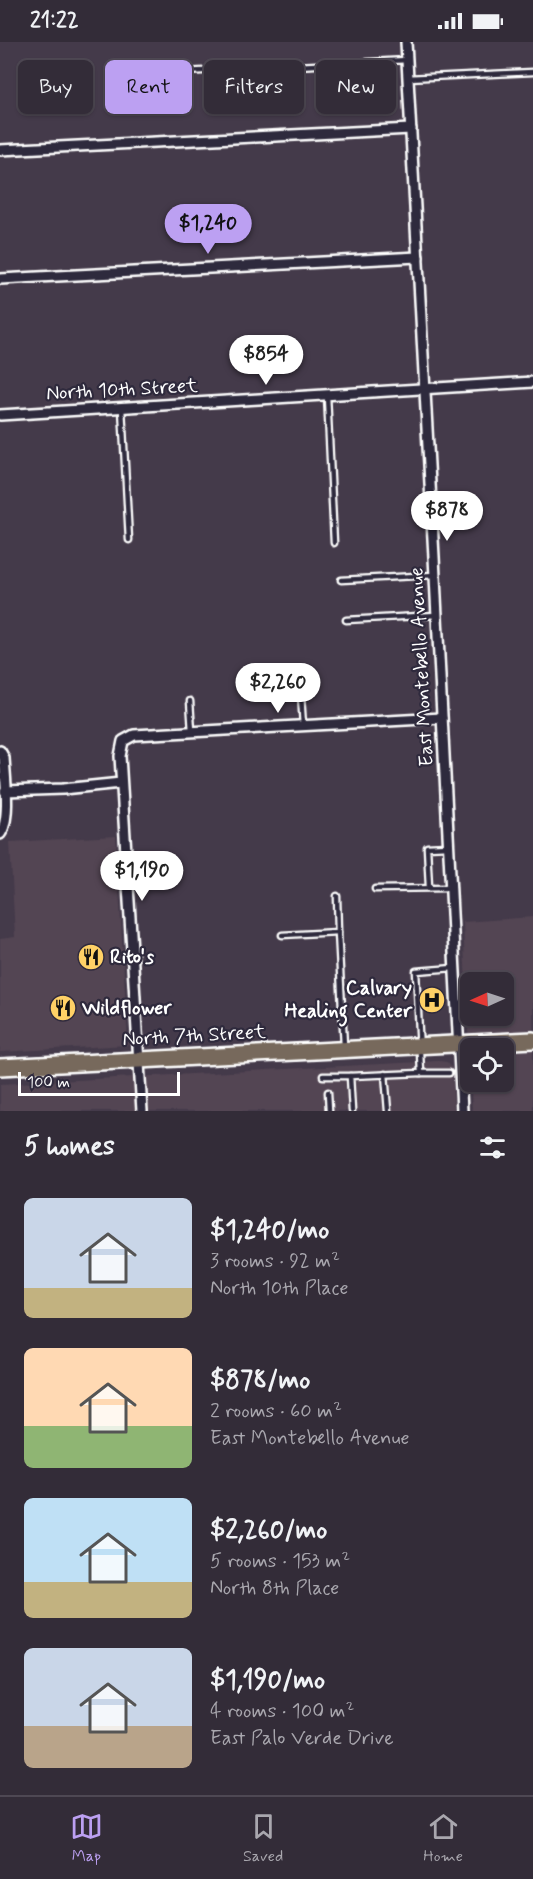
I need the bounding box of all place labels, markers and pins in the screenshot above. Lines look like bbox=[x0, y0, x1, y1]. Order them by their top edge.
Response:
pin: $1,240 bbox=[159, 204, 257, 255]
pin: $854 bbox=[230, 335, 302, 386]
pin: $878 bbox=[411, 491, 483, 542]
pin: $2,260 bbox=[229, 663, 327, 714]
pin: $1,190 bbox=[93, 851, 191, 902]
restaurant icon: Rito's bbox=[76, 942, 106, 972]
place label: Rito's bbox=[110, 944, 154, 971]
place label: Calvary Healing Center bbox=[285, 975, 413, 1027]
hospital icon: Calvary Healing Center bbox=[417, 985, 447, 1015]
restaurant icon: Wildflower bbox=[48, 993, 78, 1023]
place label: Wildflower bbox=[81, 995, 172, 1022]

